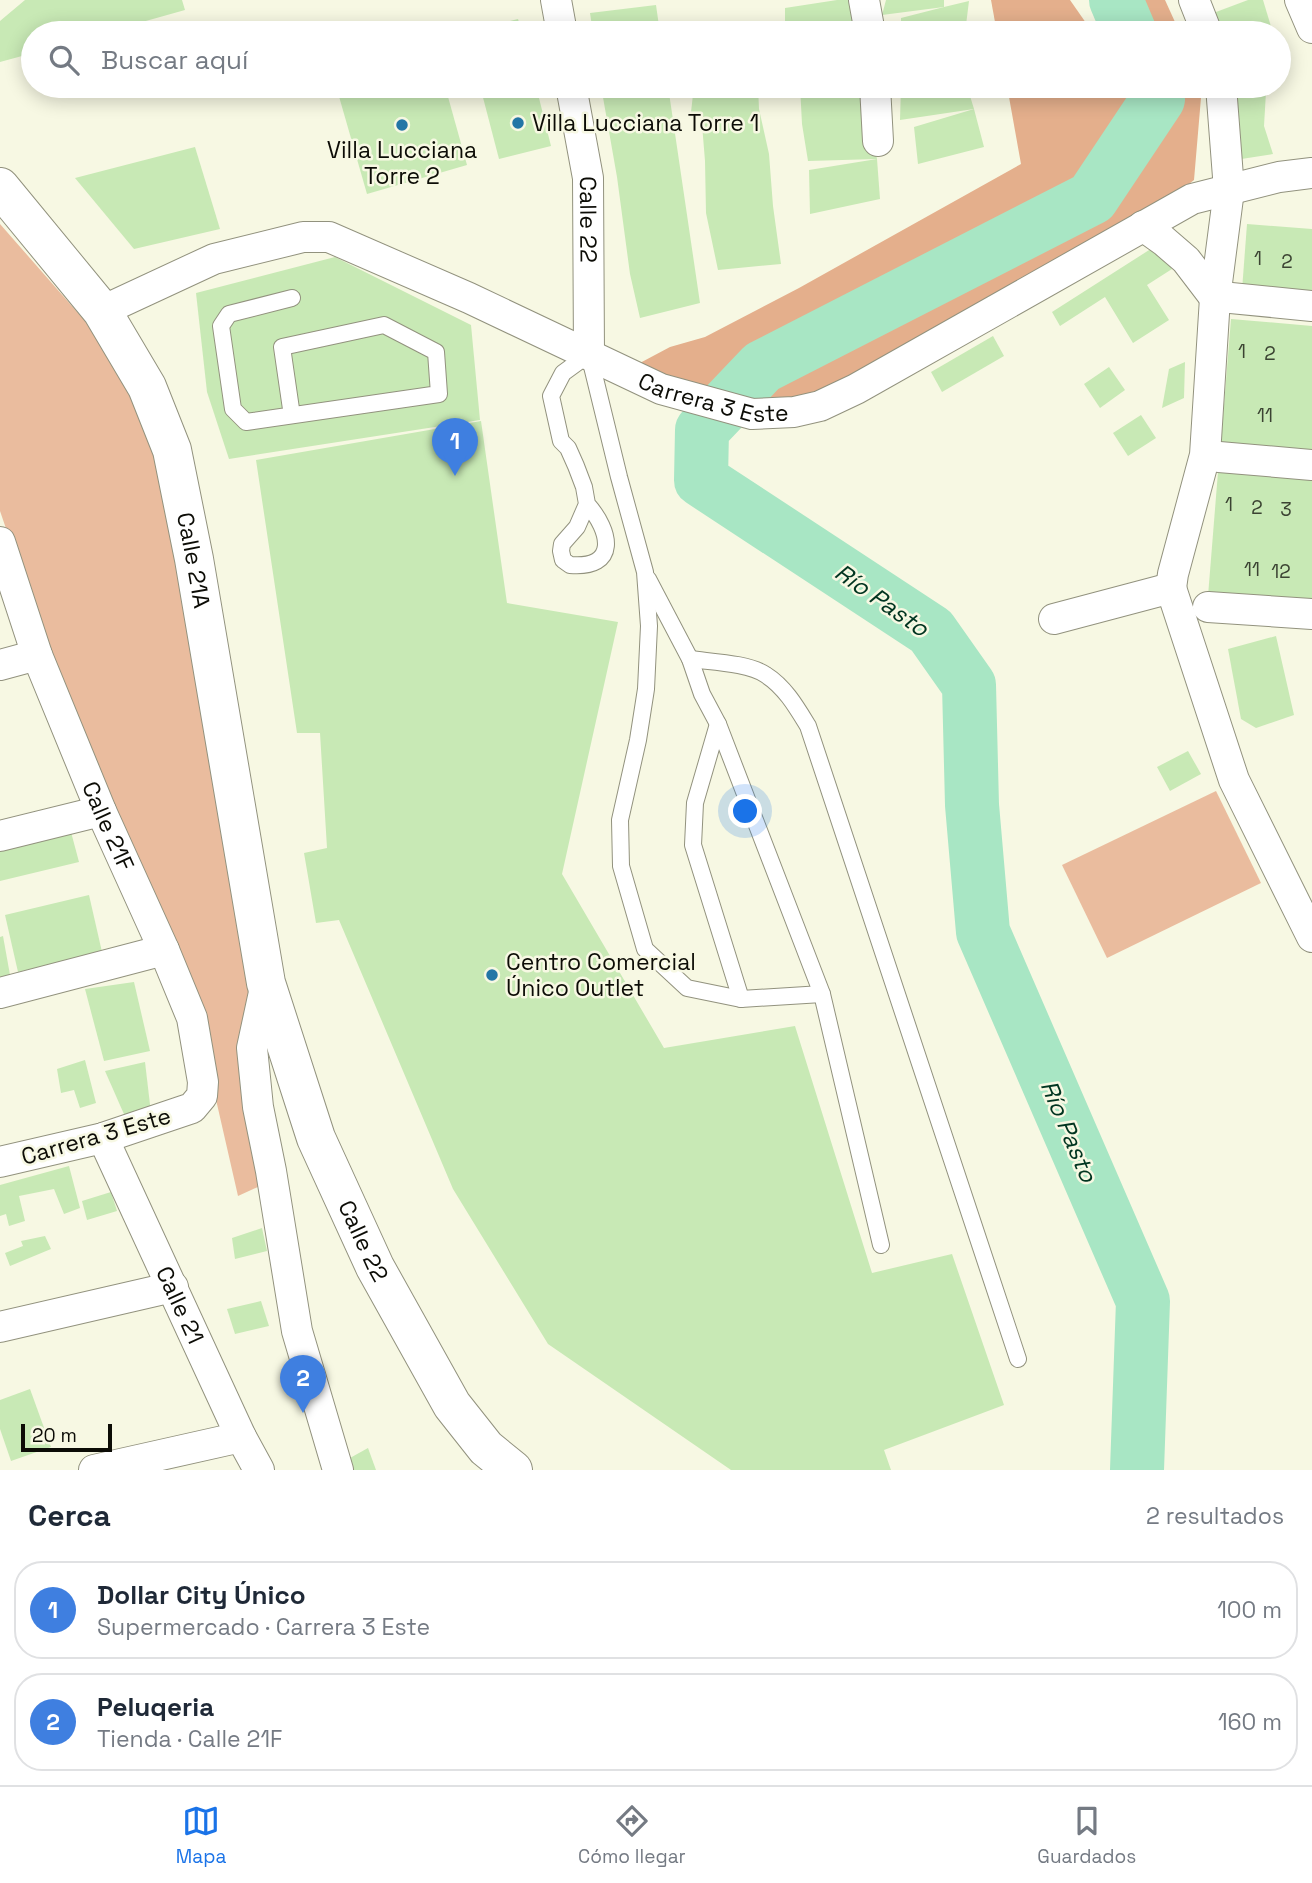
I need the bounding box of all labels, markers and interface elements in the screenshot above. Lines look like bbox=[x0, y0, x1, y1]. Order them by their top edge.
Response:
search box bbox=[21, 21, 1291, 98]
icon: search bbox=[45, 41, 83, 79]
text: Buscar aquí bbox=[101, 43, 248, 77]
place label: Villa Lucciana Torre 1 bbox=[532, 108, 759, 138]
marker: Villa Lucciana Torre 1 bbox=[510, 115, 526, 131]
marker: Villa Lucciana Torre 2 bbox=[394, 117, 410, 133]
place label: Villa Lucciana Torre 2 bbox=[327, 135, 477, 191]
street label: Calle 22 bbox=[573, 176, 603, 263]
house number: 1 bbox=[1254, 246, 1262, 271]
house number: 2 bbox=[1281, 249, 1293, 274]
house number: 1 bbox=[1238, 339, 1246, 364]
house number: 2 bbox=[1264, 341, 1276, 366]
street label: Carrera 3 Este bbox=[633, 365, 789, 429]
house number: 11 bbox=[1257, 403, 1273, 428]
pin: 1 bbox=[432, 418, 478, 476]
house number: 1 bbox=[1225, 492, 1233, 517]
house number: 2 bbox=[1251, 495, 1263, 520]
house number: 3 bbox=[1280, 497, 1292, 522]
street label: Calle 21A bbox=[170, 510, 217, 610]
water label: Río Pasto bbox=[829, 556, 936, 644]
house number: 11 bbox=[1244, 557, 1260, 582]
house number: 12 bbox=[1271, 559, 1291, 584]
street label: Calle 21F bbox=[75, 777, 141, 875]
your location bbox=[728, 794, 762, 828]
place label: Centro Comercial Único Outlet bbox=[506, 947, 696, 1003]
marker: Centro Comercial Único Outlet bbox=[484, 967, 500, 983]
water label: Río Pasto bbox=[1034, 1075, 1105, 1188]
street label: Carrera 3 Este bbox=[18, 1100, 174, 1172]
street label: Calle 22 bbox=[331, 1195, 395, 1287]
street label: Calle 21 bbox=[149, 1261, 211, 1349]
pin: 2 bbox=[280, 1355, 326, 1413]
scale bar bbox=[21, 1421, 112, 1453]
text: 20 m bbox=[32, 1423, 77, 1448]
text: Cerca bbox=[28, 1496, 111, 1535]
text: 2 resultados bbox=[1146, 1501, 1284, 1531]
text: Dollar City Único bbox=[97, 1578, 306, 1612]
text: 1 bbox=[48, 1595, 58, 1625]
text: 100 m bbox=[1217, 1595, 1282, 1625]
text: Supermercado · Carrera 3 Este bbox=[97, 1612, 430, 1642]
text: Peluqeria bbox=[97, 1690, 214, 1724]
text: 2 bbox=[46, 1707, 60, 1737]
text: 160 m bbox=[1218, 1707, 1282, 1737]
text: Tienda · Calle 21F bbox=[97, 1724, 283, 1754]
tab: Mapa bbox=[176, 1802, 226, 1869]
tab: Cómo llegar bbox=[578, 1802, 686, 1869]
tab: Guardados bbox=[1037, 1802, 1136, 1869]

